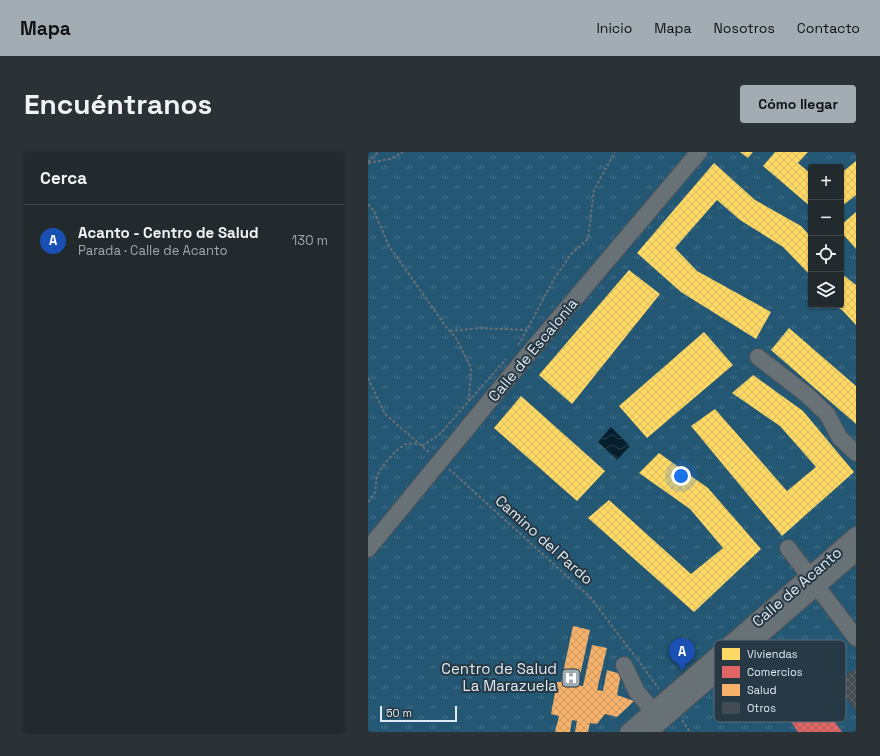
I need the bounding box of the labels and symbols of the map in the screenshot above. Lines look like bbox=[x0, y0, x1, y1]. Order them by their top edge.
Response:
street label: Calle de Escalonia bbox=[484, 294, 582, 405]
your location bbox=[671, 466, 691, 486]
street label: Camino del Pardo bbox=[492, 491, 597, 589]
street label: Calle de Acanto bbox=[748, 543, 845, 631]
pin: A bbox=[669, 638, 695, 671]
legend bbox=[714, 640, 846, 722]
text: Viviendas bbox=[747, 647, 798, 661]
place label: Centro de Salud La Marazuela bbox=[441, 659, 557, 695]
text: Comercios bbox=[747, 665, 803, 679]
hospital icon: Centro de Salud La Marazuela bbox=[560, 667, 582, 689]
text: Salud bbox=[747, 683, 777, 697]
text: Otros bbox=[747, 701, 776, 715]
scale bar bbox=[380, 704, 457, 723]

